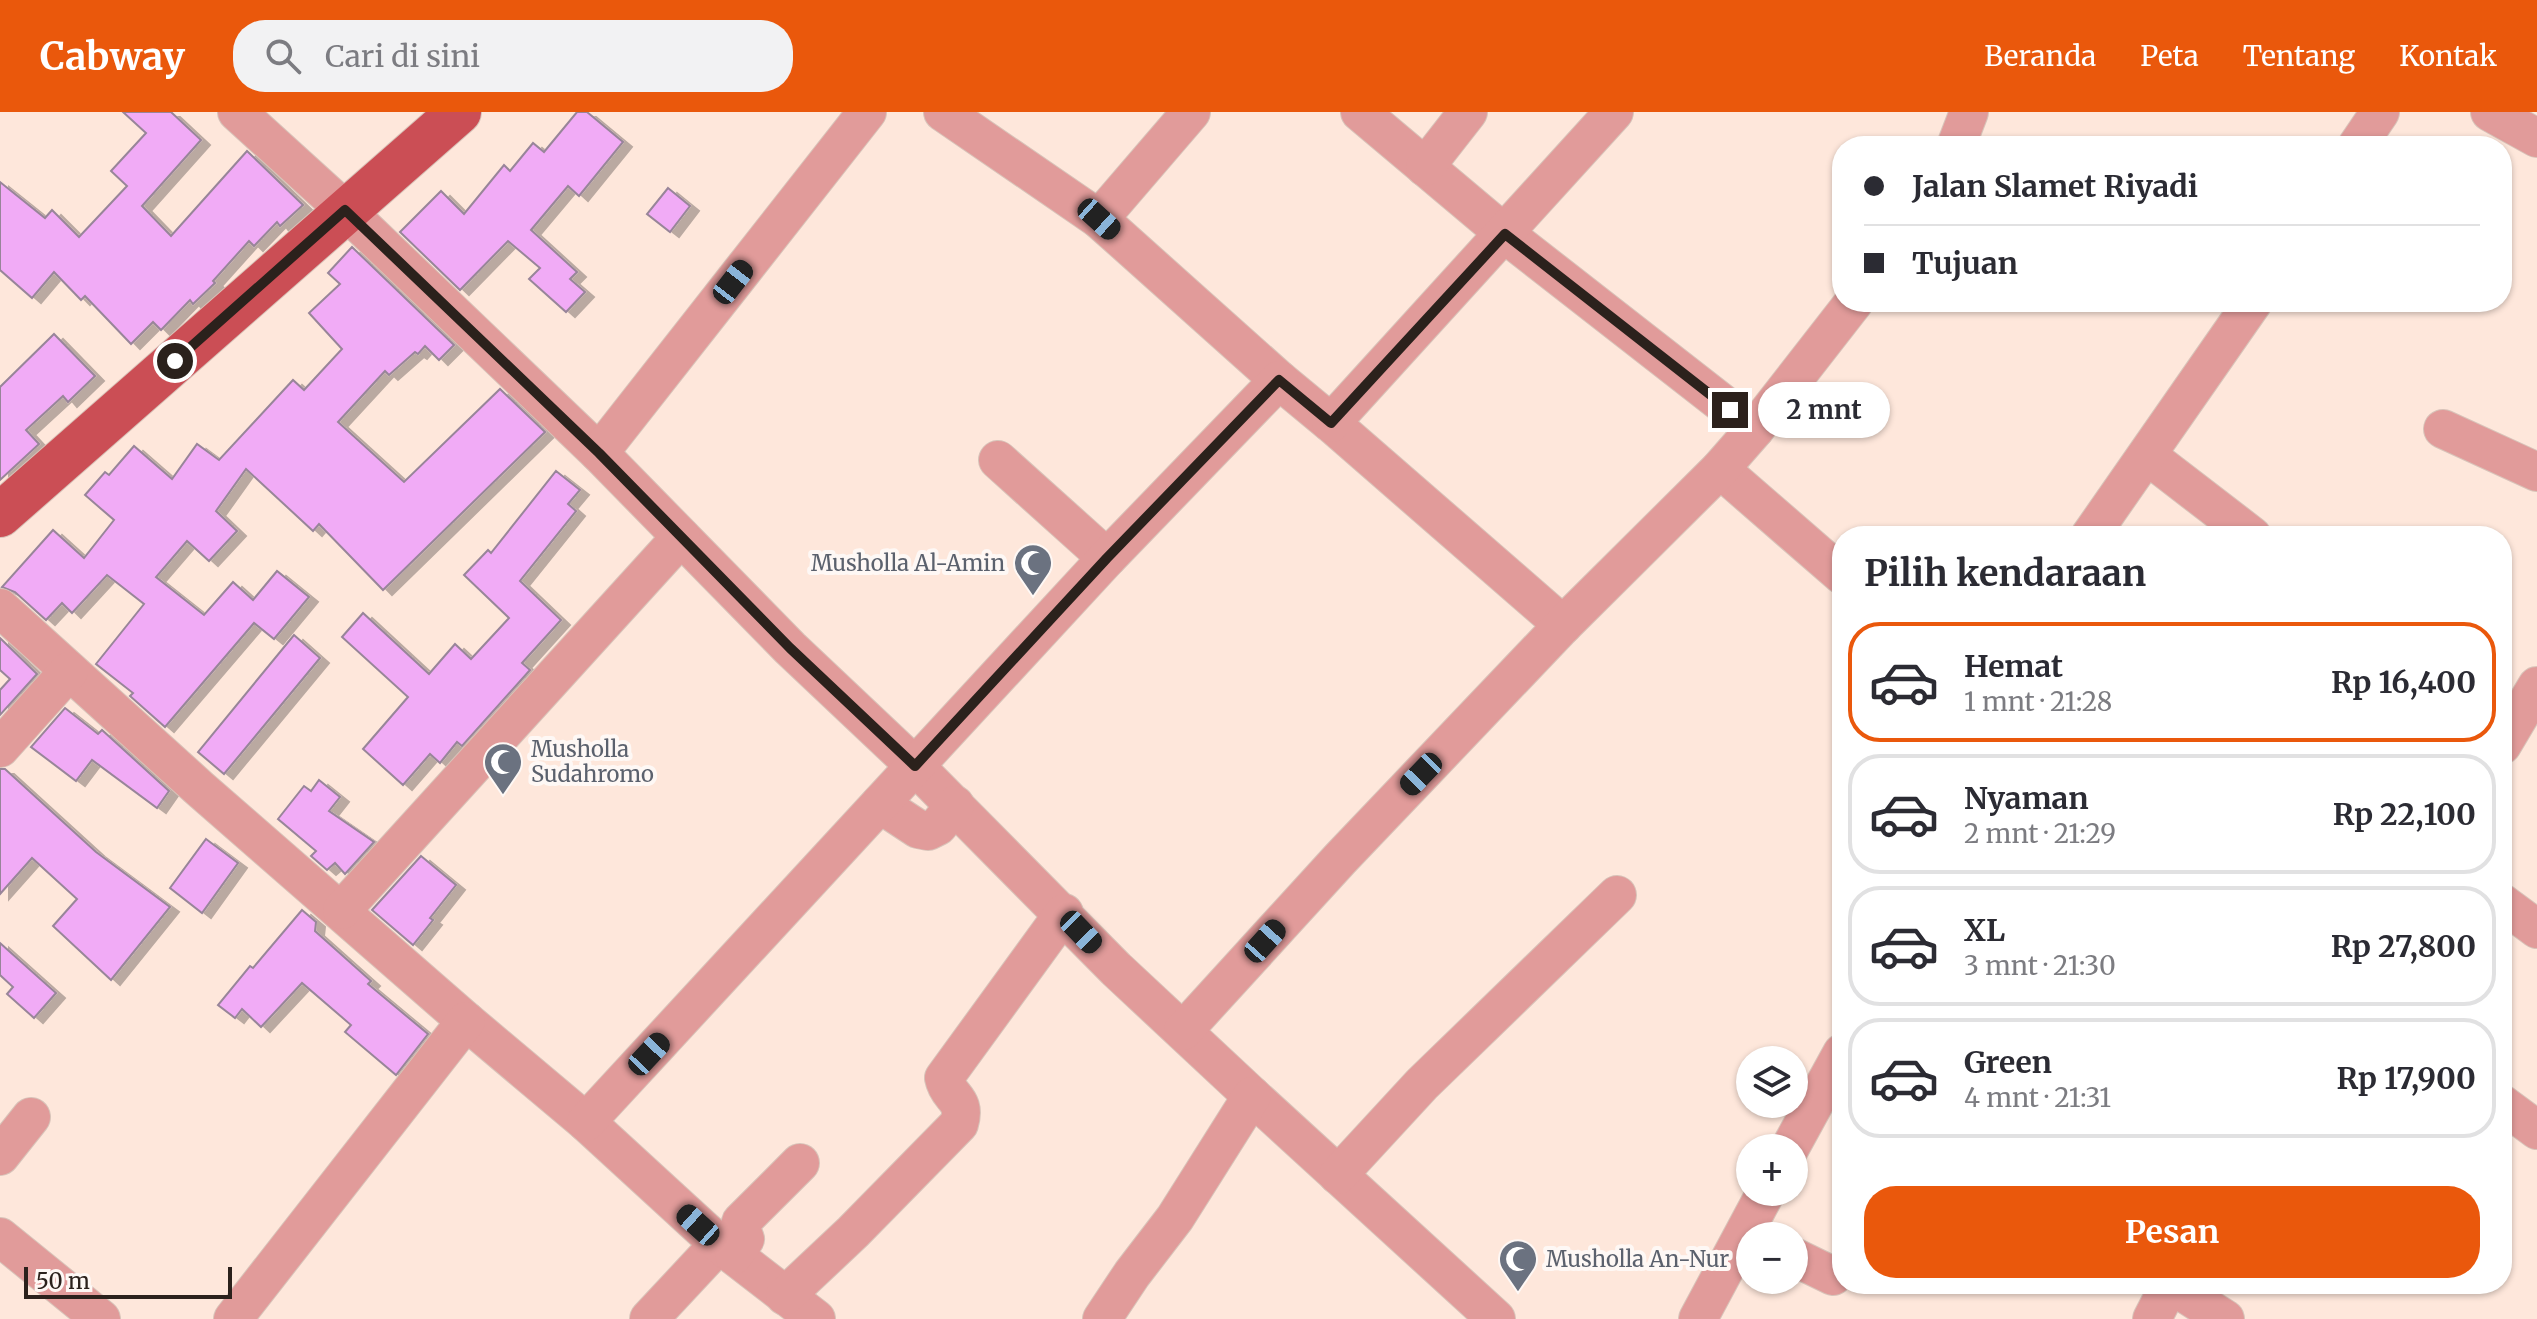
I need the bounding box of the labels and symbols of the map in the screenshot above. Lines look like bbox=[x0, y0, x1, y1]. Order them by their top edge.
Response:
car bbox=[1073, 194, 1125, 244]
car bbox=[709, 256, 757, 308]
route start bbox=[157, 343, 193, 379]
callout: 2 mnt bbox=[1758, 382, 1890, 438]
route end bbox=[1712, 392, 1748, 428]
mosque icon: Musholla Al-Amin bbox=[1012, 542, 1054, 597]
place label: Musholla Al-Amin bbox=[811, 549, 1005, 577]
place label: Musholla Sudahromo bbox=[531, 735, 654, 788]
mosque icon: Musholla Sudahromo bbox=[482, 741, 524, 796]
car bbox=[1396, 748, 1446, 800]
car bbox=[1056, 906, 1106, 958]
car bbox=[1240, 915, 1290, 967]
car bbox=[624, 1028, 674, 1080]
car bbox=[672, 1200, 724, 1250]
mosque icon: Musholla An-Nur bbox=[1497, 1238, 1539, 1293]
place label: Musholla An-Nur bbox=[1546, 1245, 1729, 1273]
scale bar bbox=[24, 1263, 232, 1299]

